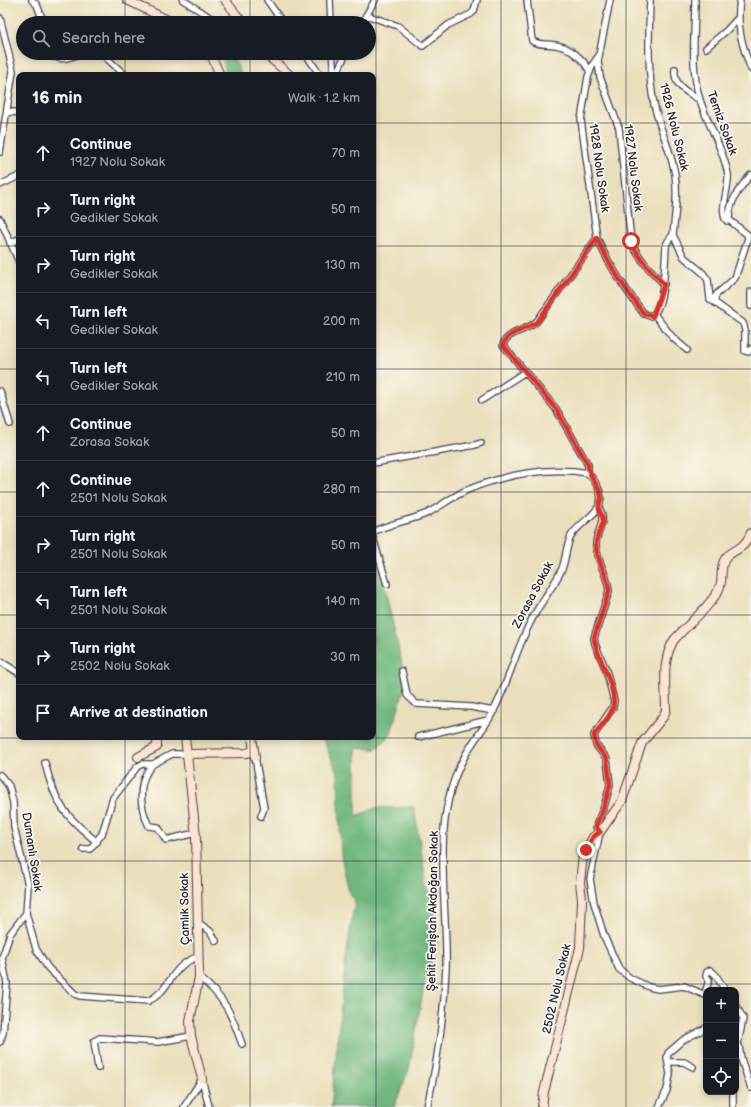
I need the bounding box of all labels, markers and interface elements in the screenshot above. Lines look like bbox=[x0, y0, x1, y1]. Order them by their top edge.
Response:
search box bbox=[16, 16, 376, 60]
icon: search bbox=[30, 27, 52, 49]
text: Search here bbox=[62, 29, 145, 48]
street label: 1926 Nolu Sokak bbox=[656, 82, 692, 173]
text: 16 min bbox=[32, 88, 82, 108]
street label: Temiz Sokak bbox=[703, 89, 741, 157]
text: Walk · 1.2 km bbox=[288, 90, 360, 106]
street label: 1928 Nolu Sokak bbox=[585, 123, 613, 213]
street label: 1927 Nolu Sokak bbox=[620, 124, 646, 213]
text: Continue bbox=[70, 135, 132, 154]
icon: ahead bbox=[32, 142, 54, 164]
text: 70 m bbox=[332, 145, 360, 161]
text: 1927 Nolu Sokak bbox=[70, 154, 165, 170]
text: Turn right bbox=[70, 191, 135, 210]
icon: right bbox=[32, 198, 54, 220]
text: 50 m bbox=[331, 201, 360, 217]
text: Gedikler Sokak bbox=[70, 210, 158, 226]
route start bbox=[622, 232, 640, 250]
text: Turn right bbox=[70, 247, 135, 266]
icon: right bbox=[32, 254, 54, 276]
text: 130 m bbox=[325, 257, 360, 273]
text: Gedikler Sokak bbox=[70, 266, 158, 282]
text: Turn left bbox=[70, 303, 127, 322]
icon: left bbox=[32, 310, 54, 332]
text: 200 m bbox=[323, 313, 360, 329]
text: Gedikler Sokak bbox=[70, 322, 158, 338]
text: Turn left bbox=[70, 359, 127, 378]
icon: left bbox=[32, 366, 54, 388]
text: 210 m bbox=[326, 369, 360, 385]
text: Gedikler Sokak bbox=[70, 378, 158, 394]
text: Continue bbox=[70, 415, 132, 434]
icon: ahead bbox=[32, 422, 54, 444]
text: 50 m bbox=[331, 425, 360, 441]
text: Zorasa Sokak bbox=[70, 434, 149, 450]
text: Continue bbox=[70, 471, 132, 490]
icon: ahead bbox=[32, 478, 54, 500]
text: 280 m bbox=[323, 481, 360, 497]
text: 2501 Nolu Sokak bbox=[70, 490, 167, 506]
text: Turn right bbox=[70, 527, 135, 546]
icon: right bbox=[32, 534, 54, 556]
text: 50 m bbox=[331, 537, 360, 553]
text: 2501 Nolu Sokak bbox=[70, 546, 167, 562]
street label: Zorasa Sokak bbox=[509, 559, 557, 632]
text: Turn left bbox=[70, 583, 127, 602]
icon: left bbox=[32, 590, 54, 612]
text: 140 m bbox=[325, 593, 360, 609]
text: 2501 Nolu Sokak bbox=[70, 602, 167, 618]
text: Turn right bbox=[70, 639, 135, 658]
icon: right bbox=[32, 646, 54, 668]
text: 30 m bbox=[330, 649, 360, 665]
text: 2502 Nolu Sokak bbox=[70, 658, 170, 674]
icon: arrive bbox=[32, 702, 54, 724]
text: Arrive at destination bbox=[70, 703, 208, 722]
street label: Dumanlı Sokak bbox=[18, 811, 46, 893]
street label: Şehit Feriştah Akdoğan Sokak bbox=[424, 831, 442, 991]
route end bbox=[577, 841, 595, 859]
street label: Çamlık Sokak bbox=[177, 873, 193, 945]
street label: 2502 Nolu Sokak bbox=[539, 942, 575, 1035]
map controls bbox=[703, 987, 739, 1095]
button: + bbox=[703, 987, 739, 1023]
button: − bbox=[703, 1023, 739, 1059]
button: locate bbox=[703, 1059, 739, 1095]

